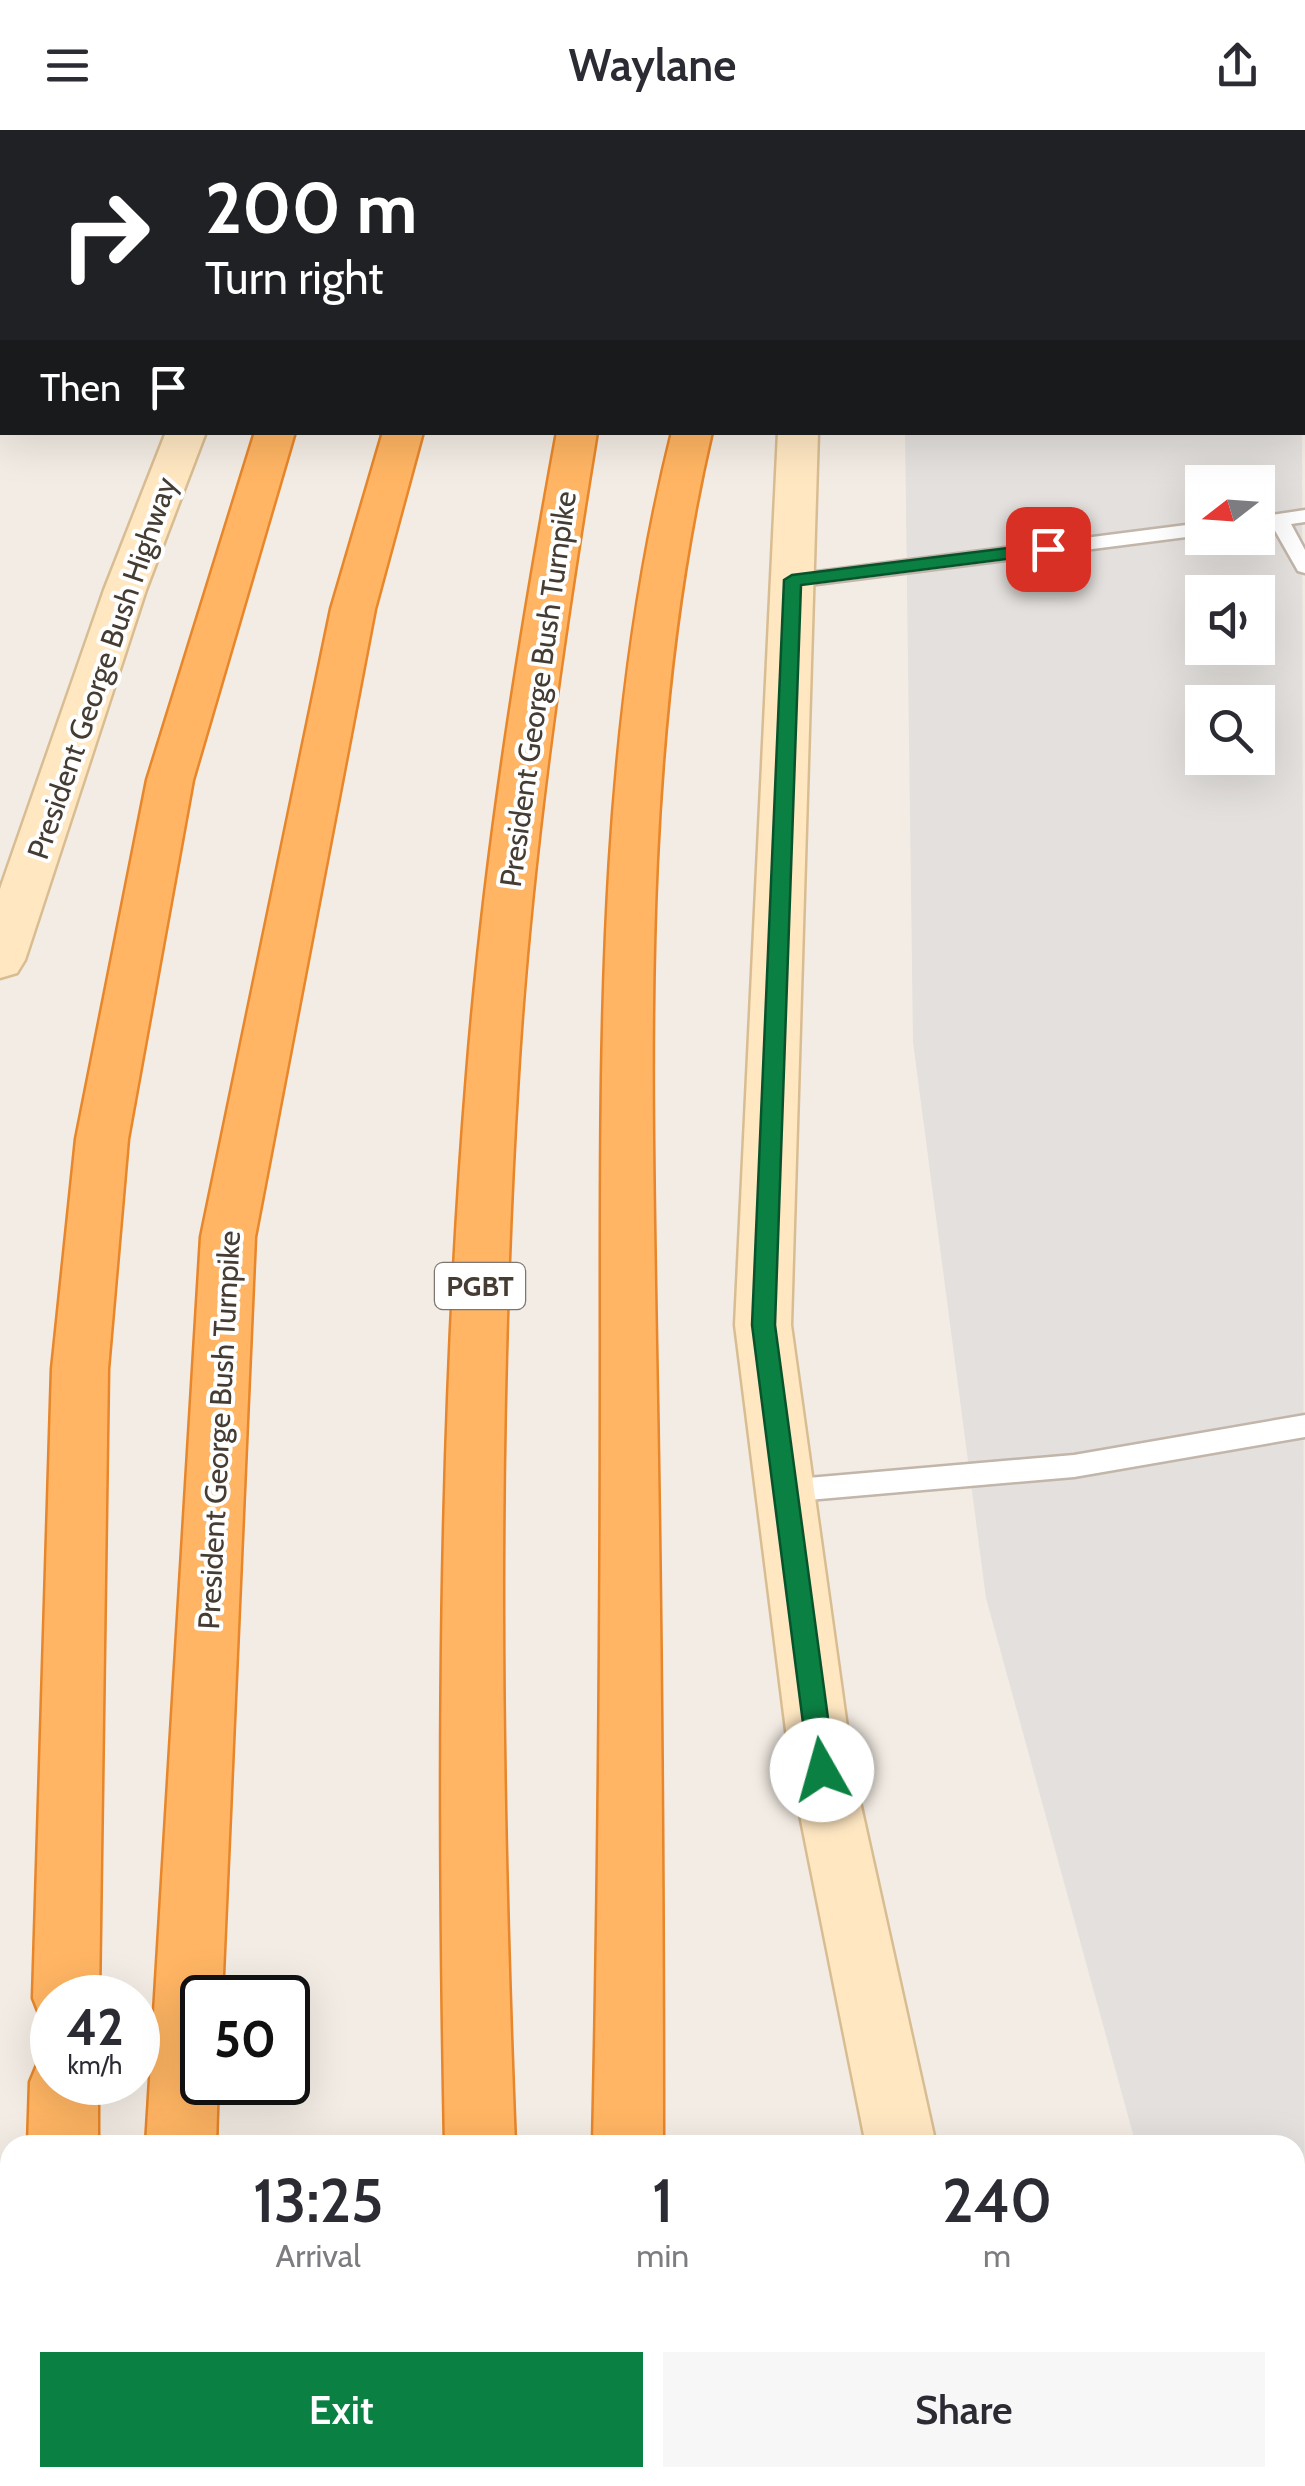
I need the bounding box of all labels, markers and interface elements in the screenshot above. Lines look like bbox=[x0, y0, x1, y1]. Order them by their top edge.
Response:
icon: menu bbox=[40, 38, 95, 93]
text: Waylane bbox=[569, 38, 736, 92]
icon: share bbox=[1210, 38, 1265, 93]
text: 200 m bbox=[205, 165, 417, 251]
icon: right bbox=[40, 170, 170, 300]
text: Turn right bbox=[205, 251, 384, 305]
icon: arrive bbox=[141, 360, 196, 415]
text: Then bbox=[40, 364, 121, 411]
north arrow bbox=[1185, 465, 1275, 555]
map controls bbox=[1185, 465, 1275, 775]
street label: President George Bush Highway bbox=[19, 472, 185, 864]
street label: President George Bush Turnpike bbox=[492, 489, 584, 889]
pin bbox=[1006, 507, 1091, 592]
icon: arrive bbox=[1021, 522, 1076, 577]
button: sound bbox=[1185, 575, 1275, 665]
button: search bbox=[1185, 685, 1275, 775]
street label: President George Bush Turnpike bbox=[190, 1230, 248, 1630]
road number: PGBT bbox=[435, 1263, 525, 1309]
position arrow bbox=[770, 1718, 874, 1822]
speed limit sign: 50 bbox=[180, 1975, 310, 2105]
text: 42 bbox=[66, 1997, 124, 2058]
text: km/h bbox=[68, 2050, 122, 2080]
text: 13:25 bbox=[253, 2164, 383, 2237]
text: 1 bbox=[652, 2164, 673, 2237]
text: 240 bbox=[942, 2164, 1052, 2237]
text: Arrival bbox=[276, 2236, 361, 2275]
text: min bbox=[636, 2236, 689, 2275]
text: m bbox=[983, 2236, 1011, 2275]
button: Exit bbox=[40, 2352, 643, 2467]
button: Share bbox=[663, 2352, 1265, 2467]

